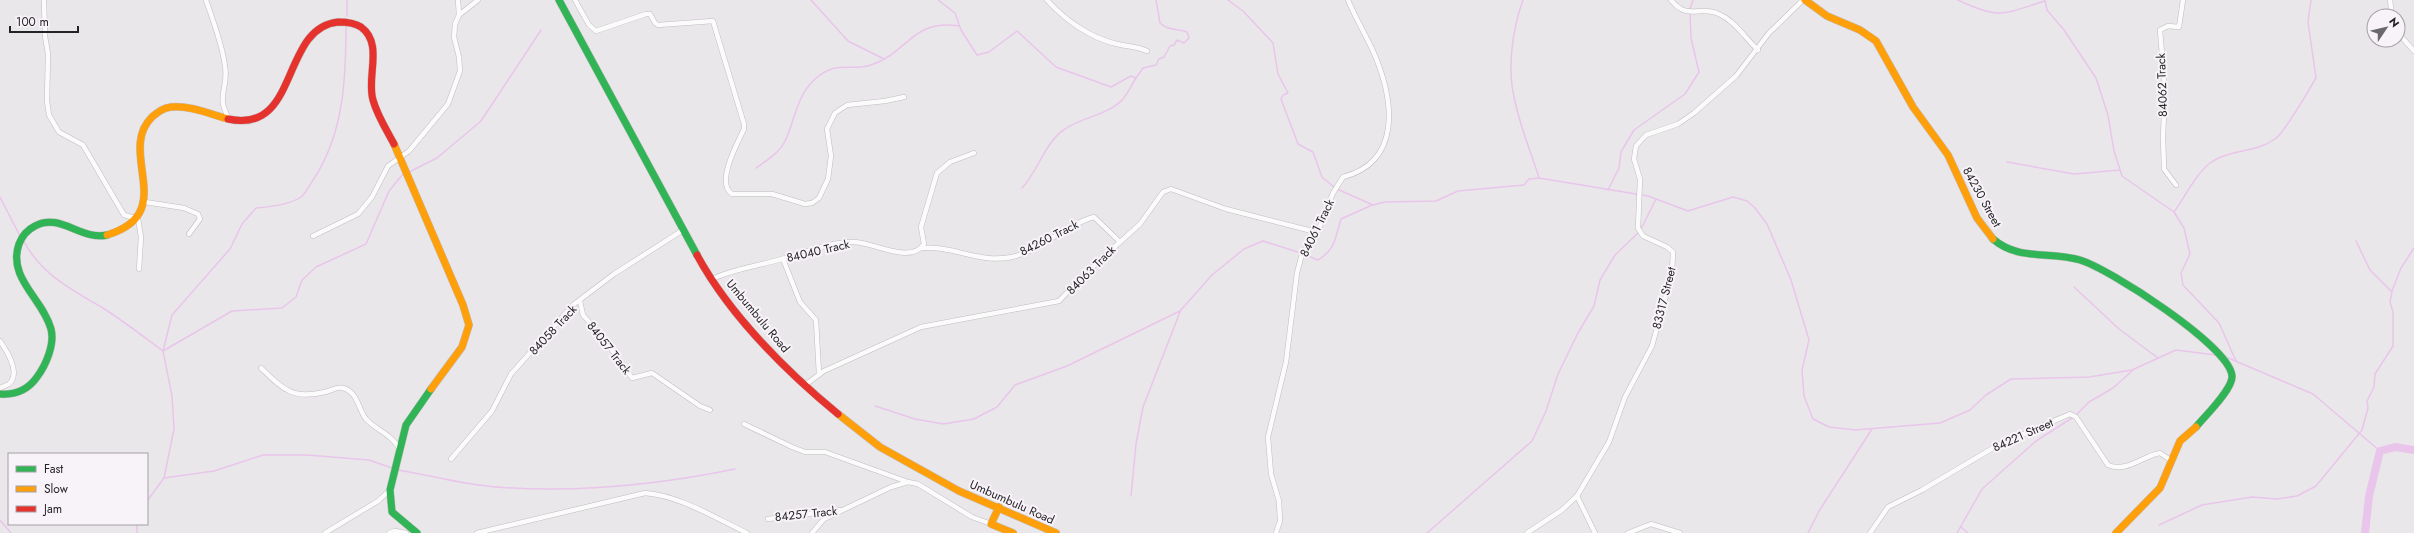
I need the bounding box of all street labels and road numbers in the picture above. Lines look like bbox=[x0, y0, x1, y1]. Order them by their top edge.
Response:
street label: 84062 Track bbox=[2152, 52, 2172, 117]
street label: 84230 Street bbox=[1958, 164, 2006, 230]
street label: 84061 Track bbox=[1295, 195, 1339, 260]
street label: 84260 Track bbox=[1017, 215, 1082, 260]
street label: 84040 Track bbox=[785, 235, 852, 267]
street label: 84063 Track bbox=[1062, 241, 1120, 299]
street label: 83317 Street bbox=[1648, 265, 1680, 331]
street label: Umbumbulu Road bbox=[722, 275, 794, 357]
street label: 84058 Track bbox=[525, 300, 582, 359]
street label: 84057 Track bbox=[583, 318, 636, 379]
street label: 84221 Street bbox=[1990, 414, 2056, 456]
street label: Umbumbulu Road bbox=[967, 475, 1057, 529]
street label: 84257 Track bbox=[774, 502, 839, 526]

